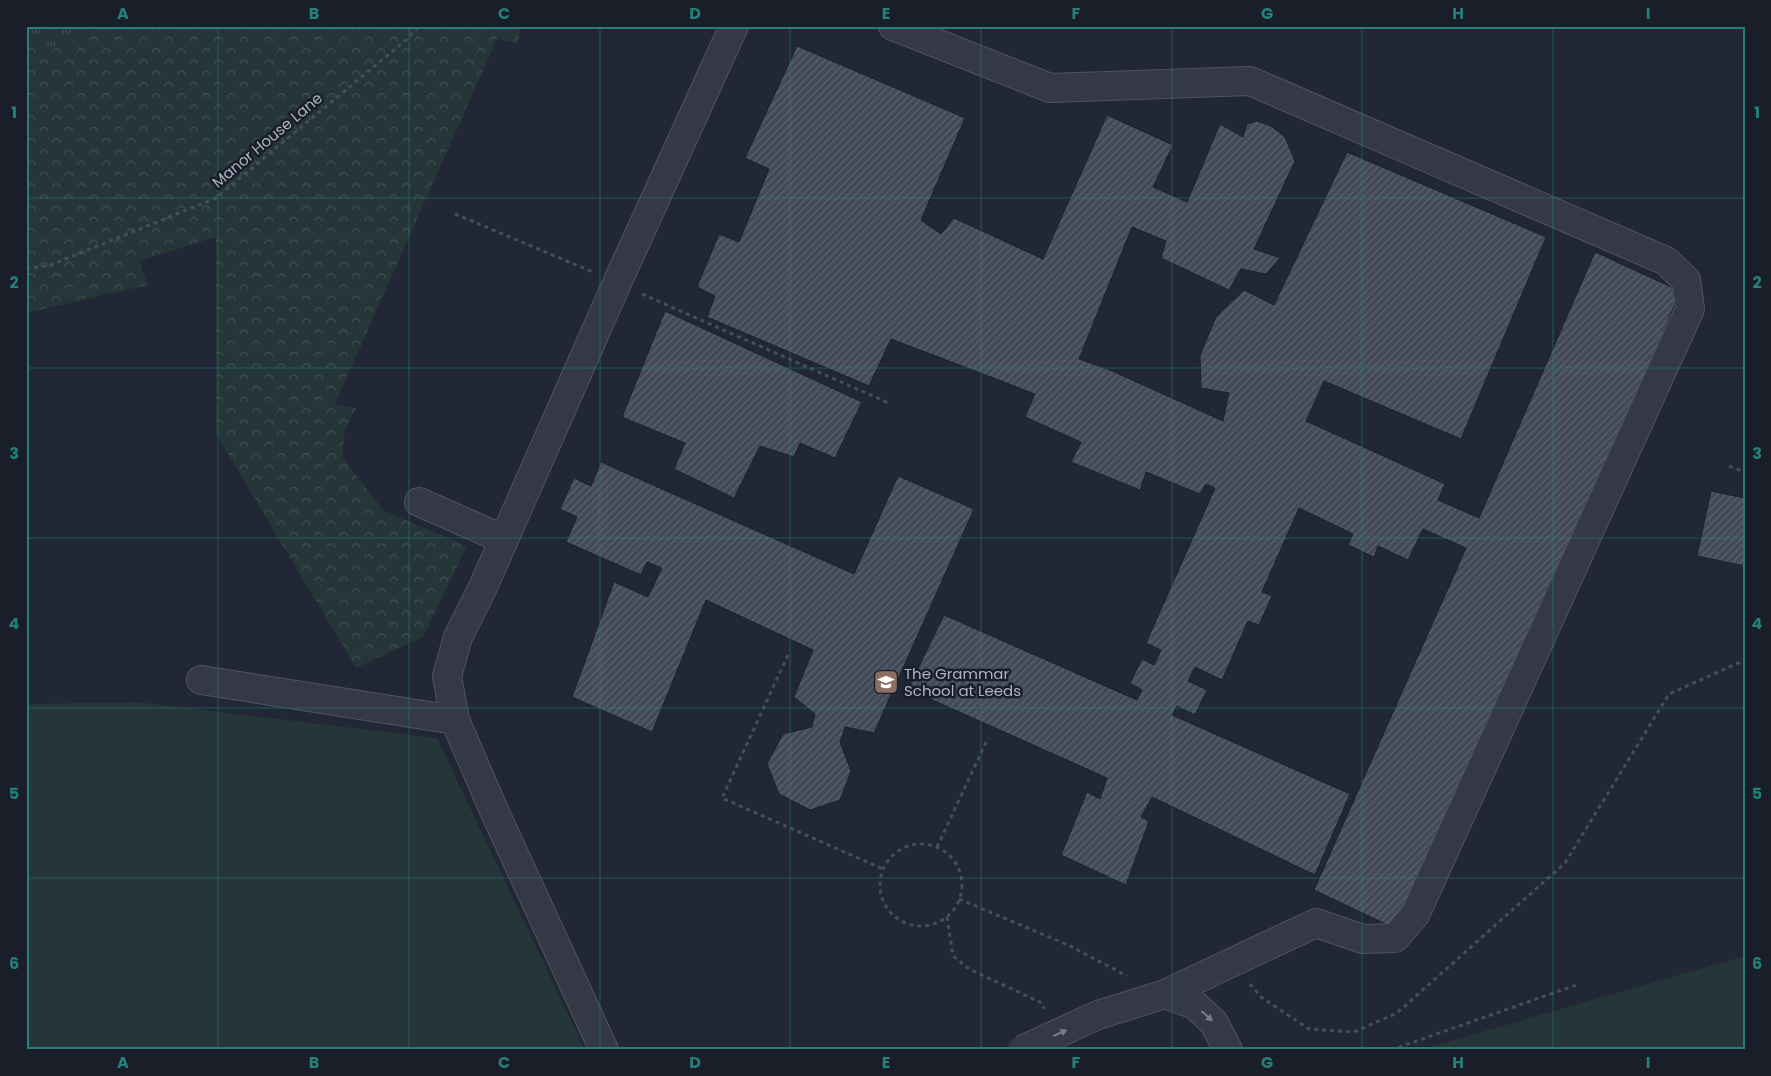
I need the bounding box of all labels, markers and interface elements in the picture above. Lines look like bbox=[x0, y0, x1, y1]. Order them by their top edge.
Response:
text: A bbox=[117, 2, 129, 25]
text: B bbox=[309, 2, 319, 25]
text: C bbox=[498, 2, 510, 25]
text: D bbox=[689, 2, 701, 25]
text: E bbox=[882, 2, 890, 25]
text: F bbox=[1072, 2, 1081, 25]
text: G bbox=[1261, 2, 1273, 25]
text: H bbox=[1452, 2, 1464, 25]
text: I bbox=[1646, 2, 1650, 25]
street label: Manor House Lane bbox=[207, 88, 327, 192]
text: 1 bbox=[11, 101, 17, 124]
text: 1 bbox=[1754, 101, 1760, 124]
text: 2 bbox=[9, 271, 19, 294]
text: 2 bbox=[1752, 271, 1762, 294]
text: 3 bbox=[9, 442, 19, 465]
text: 3 bbox=[1752, 442, 1762, 465]
text: 4 bbox=[9, 612, 20, 635]
text: 4 bbox=[1752, 612, 1763, 635]
place label: The Grammar School at Leeds bbox=[904, 663, 1021, 701]
school or university icon: The Grammar School at Leeds bbox=[873, 669, 899, 695]
text: 5 bbox=[9, 782, 19, 805]
text: 5 bbox=[1752, 782, 1762, 805]
text: 6 bbox=[9, 952, 19, 975]
text: 6 bbox=[1752, 952, 1762, 975]
one-way arrow bbox=[1201, 1010, 1213, 1022]
one-way arrow bbox=[1053, 1028, 1067, 1036]
text: A bbox=[117, 1051, 129, 1074]
text: B bbox=[309, 1051, 319, 1074]
text: C bbox=[498, 1051, 510, 1074]
text: D bbox=[689, 1051, 701, 1074]
text: E bbox=[882, 1051, 890, 1074]
text: F bbox=[1072, 1051, 1081, 1074]
text: G bbox=[1261, 1051, 1273, 1074]
text: H bbox=[1452, 1051, 1464, 1074]
text: I bbox=[1646, 1051, 1650, 1074]

